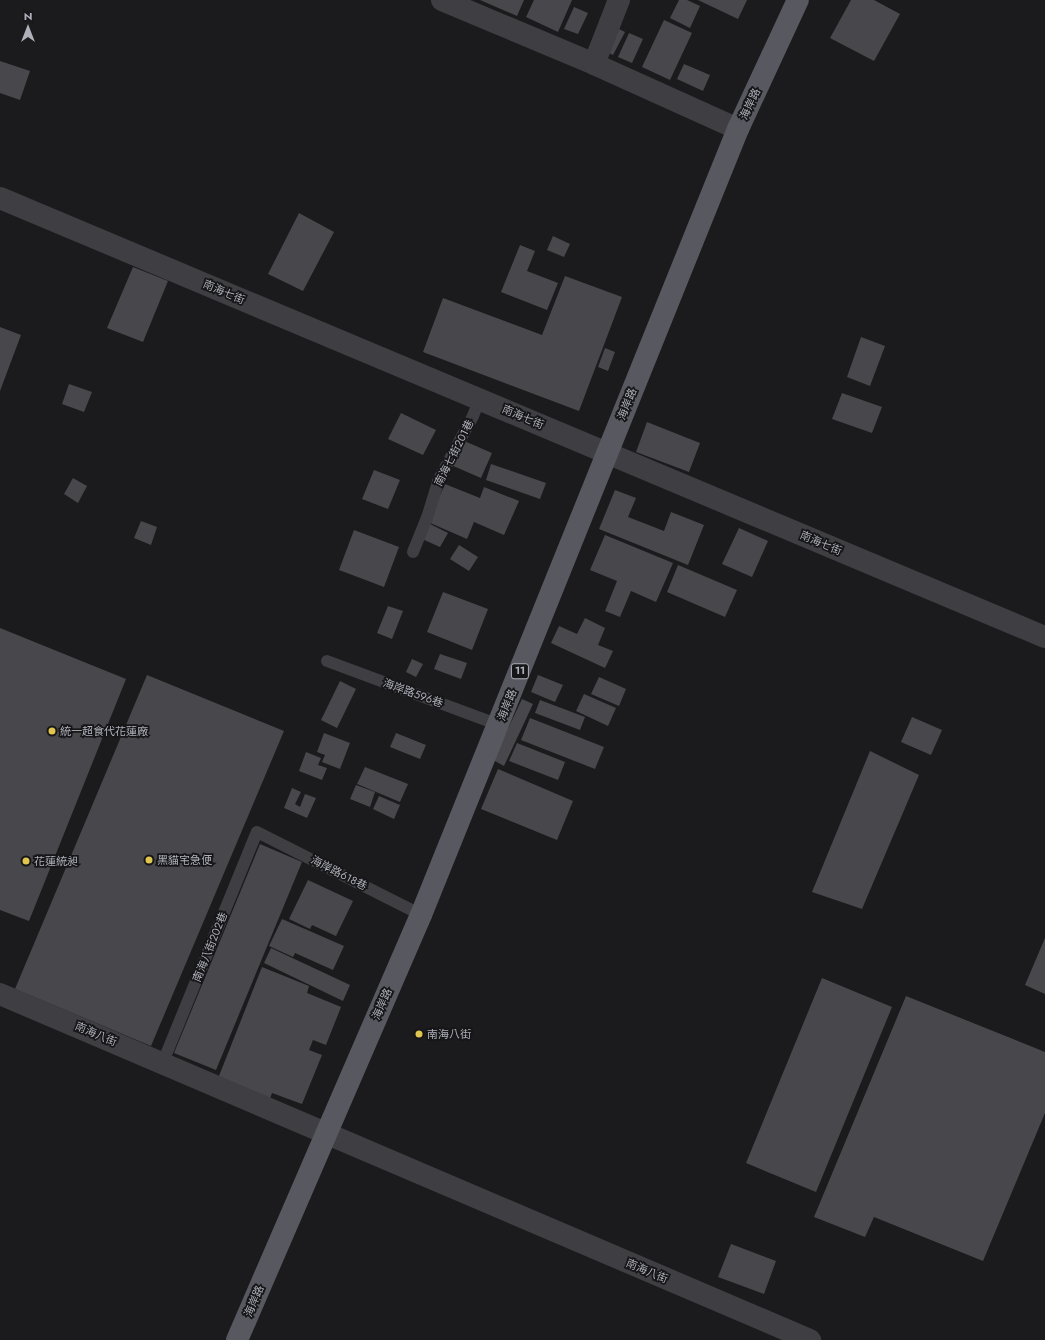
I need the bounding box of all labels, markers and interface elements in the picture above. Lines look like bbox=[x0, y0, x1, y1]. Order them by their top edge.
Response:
north arrow bbox=[8, 8, 48, 48]
text: N bbox=[24, 8, 32, 24]
street label: 海岸路 bbox=[737, 86, 763, 122]
street label: 南海七街 bbox=[201, 277, 247, 307]
street label: 海岸路 bbox=[615, 386, 639, 422]
street label: 南海七街 bbox=[500, 402, 546, 432]
street label: 南海七街201巷 bbox=[432, 418, 476, 488]
street label: 南海七街 bbox=[798, 528, 844, 558]
road number: 11 bbox=[510, 663, 530, 679]
street label: 海岸路596巷 bbox=[381, 676, 445, 710]
street label: 海岸路 bbox=[495, 687, 519, 723]
place label: 統一超食代花蓮廠 bbox=[60, 724, 148, 738]
marker: 統一超食代花蓮廠 bbox=[47, 726, 57, 736]
place label: 黑貓宅急便 bbox=[157, 853, 212, 867]
street label: 海岸路618巷 bbox=[309, 853, 369, 893]
place label: 花蓮統昶 bbox=[34, 854, 78, 868]
marker: 黑貓宅急便 bbox=[144, 855, 154, 865]
marker: 花蓮統昶 bbox=[21, 856, 31, 866]
street label: 南海八街202巷 bbox=[190, 910, 230, 984]
street label: 海岸路 bbox=[369, 986, 395, 1022]
street label: 南海八街 bbox=[73, 1019, 119, 1049]
place label: 南海八街 bbox=[427, 1027, 471, 1041]
marker: 南海八街 bbox=[414, 1029, 424, 1039]
street label: 南海八街 bbox=[624, 1256, 670, 1286]
street label: 海岸路 bbox=[241, 1283, 267, 1319]

